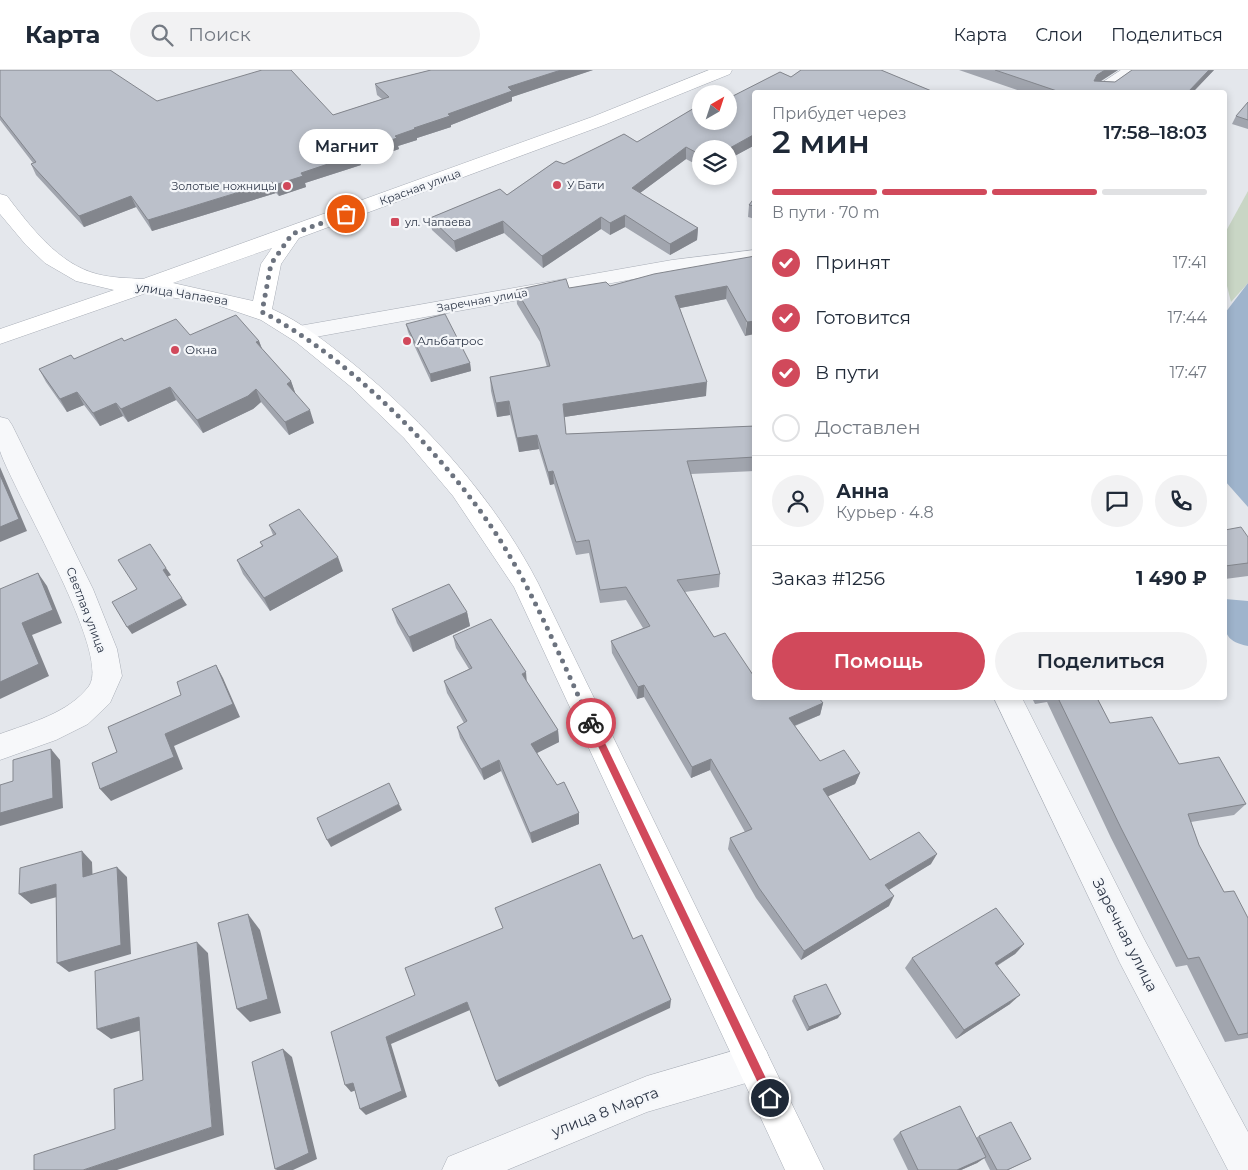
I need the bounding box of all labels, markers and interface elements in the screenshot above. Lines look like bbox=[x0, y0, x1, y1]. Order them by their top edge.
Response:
search box bbox=[130, 12, 480, 57]
text: Карта bbox=[25, 20, 100, 49]
icon: search bbox=[148, 21, 176, 49]
text: Поиск bbox=[188, 23, 251, 46]
text: Карта bbox=[953, 24, 1007, 46]
text: Слои bbox=[1035, 24, 1083, 46]
text: Поделиться bbox=[1111, 24, 1223, 46]
north arrow bbox=[692, 85, 738, 130]
map controls bbox=[692, 85, 737, 185]
text: Прибудет через bbox=[772, 104, 907, 123]
text: 17:58–18:03 bbox=[1103, 121, 1207, 144]
text: 2 мин bbox=[772, 122, 870, 161]
callout: Магнит bbox=[298, 129, 394, 164]
text: Магнит bbox=[315, 137, 378, 156]
button: layers bbox=[692, 140, 737, 185]
street label: Красная улица bbox=[377, 166, 463, 208]
place label: У Бати bbox=[567, 178, 605, 192]
place label: Золотые ножницы bbox=[171, 179, 277, 193]
marker: У Бати bbox=[551, 179, 563, 191]
marker: Золотые ножницы bbox=[281, 180, 293, 192]
pin bbox=[325, 193, 367, 235]
icon: bag bbox=[332, 200, 360, 228]
text: В пути · 70 m bbox=[772, 203, 880, 222]
place label: ул. Чапаева bbox=[404, 215, 471, 229]
marker: ул. Чапаева bbox=[389, 216, 401, 228]
icon: check bbox=[772, 249, 800, 277]
text: Принят bbox=[815, 251, 890, 274]
text: 17:41 bbox=[1173, 253, 1207, 272]
street label: улица Чапаева bbox=[134, 279, 229, 308]
street label: Заречная улица bbox=[436, 285, 528, 315]
icon: check bbox=[772, 304, 800, 332]
text: Готовится bbox=[815, 306, 911, 329]
text: 17:44 bbox=[1168, 308, 1207, 327]
place label: Альбатрос bbox=[417, 333, 484, 348]
marker: Альбатрос bbox=[401, 335, 413, 347]
place label: Окна bbox=[185, 342, 217, 357]
marker: Окна bbox=[169, 344, 181, 356]
icon: check bbox=[772, 359, 800, 387]
text: В пути bbox=[815, 361, 880, 384]
text: 17:47 bbox=[1170, 363, 1207, 382]
text: Доставлен bbox=[815, 416, 921, 439]
button: person bbox=[772, 475, 824, 527]
button: chat bbox=[1091, 475, 1143, 527]
button: phone bbox=[1155, 475, 1207, 527]
text: Анна bbox=[836, 480, 889, 503]
text: Курьер · 4.8 bbox=[836, 503, 934, 522]
street label: Светлая улица bbox=[63, 565, 110, 655]
text: Заказ #1256 bbox=[772, 567, 885, 590]
text: 1 490 ₽ bbox=[1136, 567, 1207, 590]
button: Помощь bbox=[772, 632, 985, 690]
button: Поделиться bbox=[995, 632, 1207, 690]
courier bbox=[566, 698, 616, 748]
icon: bike bbox=[577, 709, 605, 737]
street label: Заречная улица bbox=[1089, 875, 1162, 995]
pin bbox=[749, 1077, 791, 1119]
street label: улица 8 Марта bbox=[548, 1082, 661, 1141]
icon: home bbox=[756, 1084, 784, 1112]

